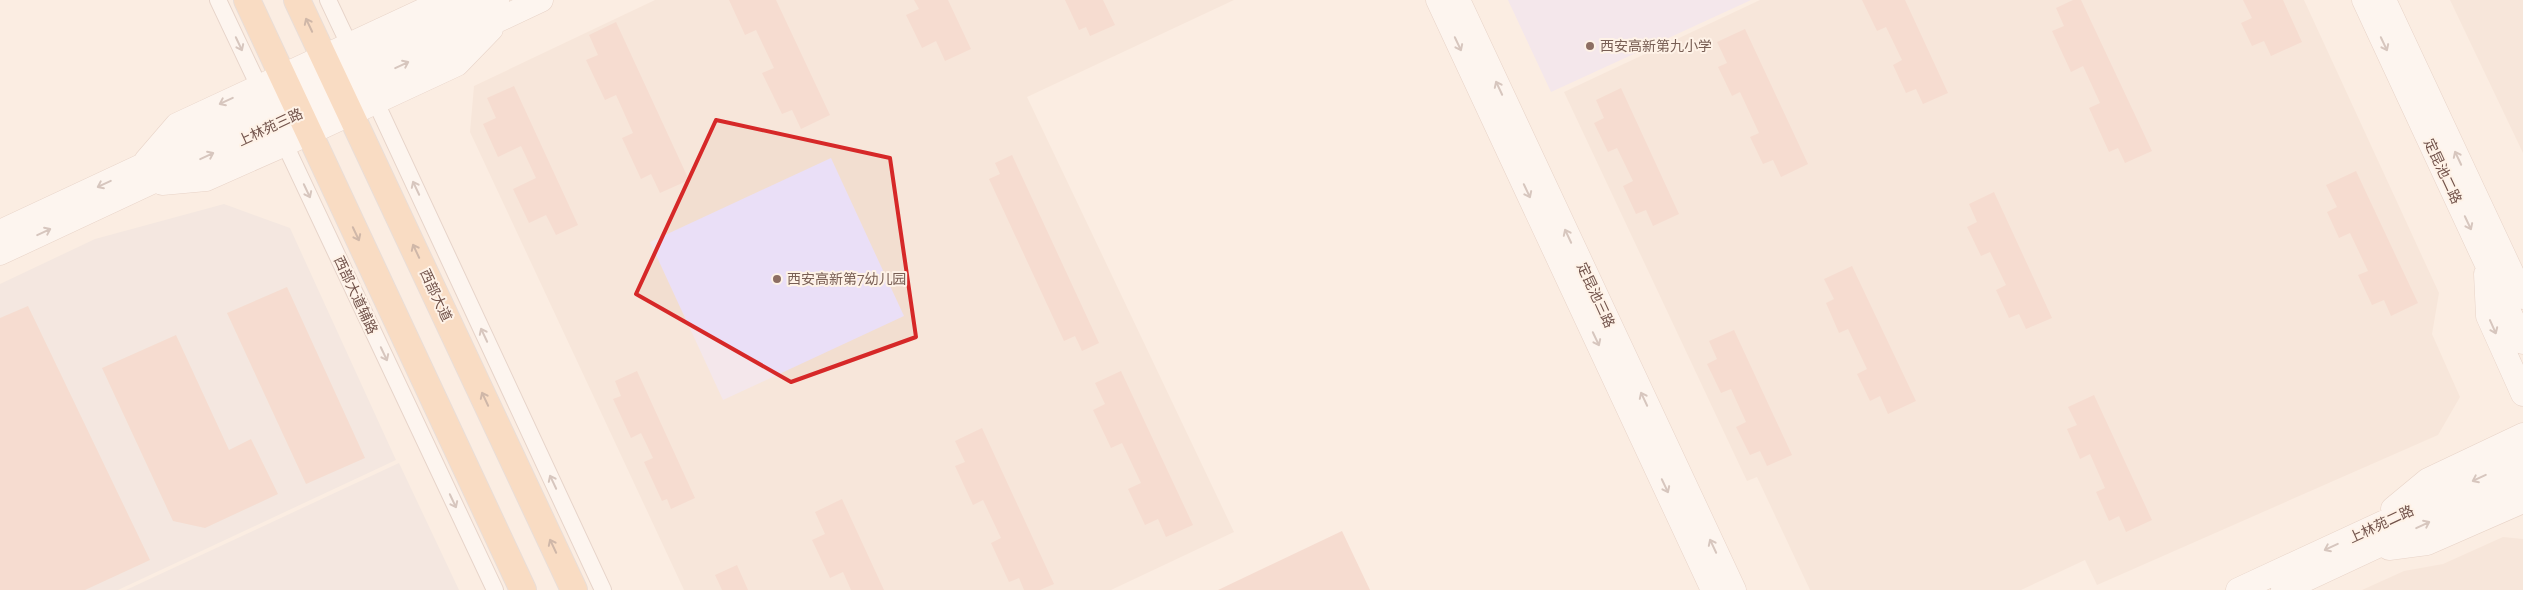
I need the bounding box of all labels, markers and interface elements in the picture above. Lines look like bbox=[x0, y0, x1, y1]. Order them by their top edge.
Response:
one-way arrow bbox=[304, 18, 314, 33]
one-way arrow bbox=[234, 36, 244, 51]
one-way arrow bbox=[1454, 36, 1464, 51]
one-way arrow bbox=[2380, 36, 2390, 51]
place label: 西安高新第九小学 bbox=[1600, 38, 1712, 54]
marker: 西安高新第九小学 bbox=[1584, 40, 1596, 52]
one-way arrow bbox=[394, 59, 409, 69]
one-way arrow bbox=[1494, 81, 1503, 96]
one-way arrow bbox=[219, 97, 234, 107]
street label: 上林苑三路 bbox=[235, 105, 305, 149]
street label: 定昆池二路 bbox=[2421, 136, 2465, 206]
one-way arrow bbox=[2453, 150, 2463, 165]
one-way arrow bbox=[199, 151, 214, 160]
one-way arrow bbox=[97, 179, 112, 189]
one-way arrow bbox=[410, 181, 420, 196]
one-way arrow bbox=[303, 183, 313, 198]
one-way arrow bbox=[1523, 183, 1532, 198]
one-way arrow bbox=[2463, 215, 2473, 230]
one-way arrow bbox=[36, 227, 51, 236]
one-way arrow bbox=[352, 227, 362, 242]
one-way arrow bbox=[1563, 228, 1573, 243]
one-way arrow bbox=[410, 244, 420, 259]
street label: 西部大道辅路 bbox=[331, 254, 381, 336]
street label: 定昆池三路 bbox=[1574, 260, 1618, 330]
street label: 西部大道 bbox=[417, 266, 455, 324]
place label: 西安高新第7幼儿园 bbox=[787, 271, 907, 287]
marker: 西安高新第7幼儿园 bbox=[771, 273, 783, 285]
one-way arrow bbox=[2488, 319, 2498, 334]
one-way arrow bbox=[479, 328, 489, 343]
one-way arrow bbox=[1592, 331, 1601, 346]
one-way arrow bbox=[380, 346, 389, 361]
one-way arrow bbox=[479, 392, 489, 407]
one-way arrow bbox=[1639, 392, 1648, 407]
one-way arrow bbox=[2472, 474, 2487, 483]
one-way arrow bbox=[548, 475, 557, 490]
one-way arrow bbox=[1660, 478, 1670, 493]
one-way arrow bbox=[449, 493, 458, 508]
street label: 上林苑二路 bbox=[2346, 502, 2416, 546]
one-way arrow bbox=[2415, 520, 2430, 529]
one-way arrow bbox=[548, 539, 558, 554]
one-way arrow bbox=[1708, 539, 1717, 554]
one-way arrow bbox=[2324, 542, 2339, 552]

